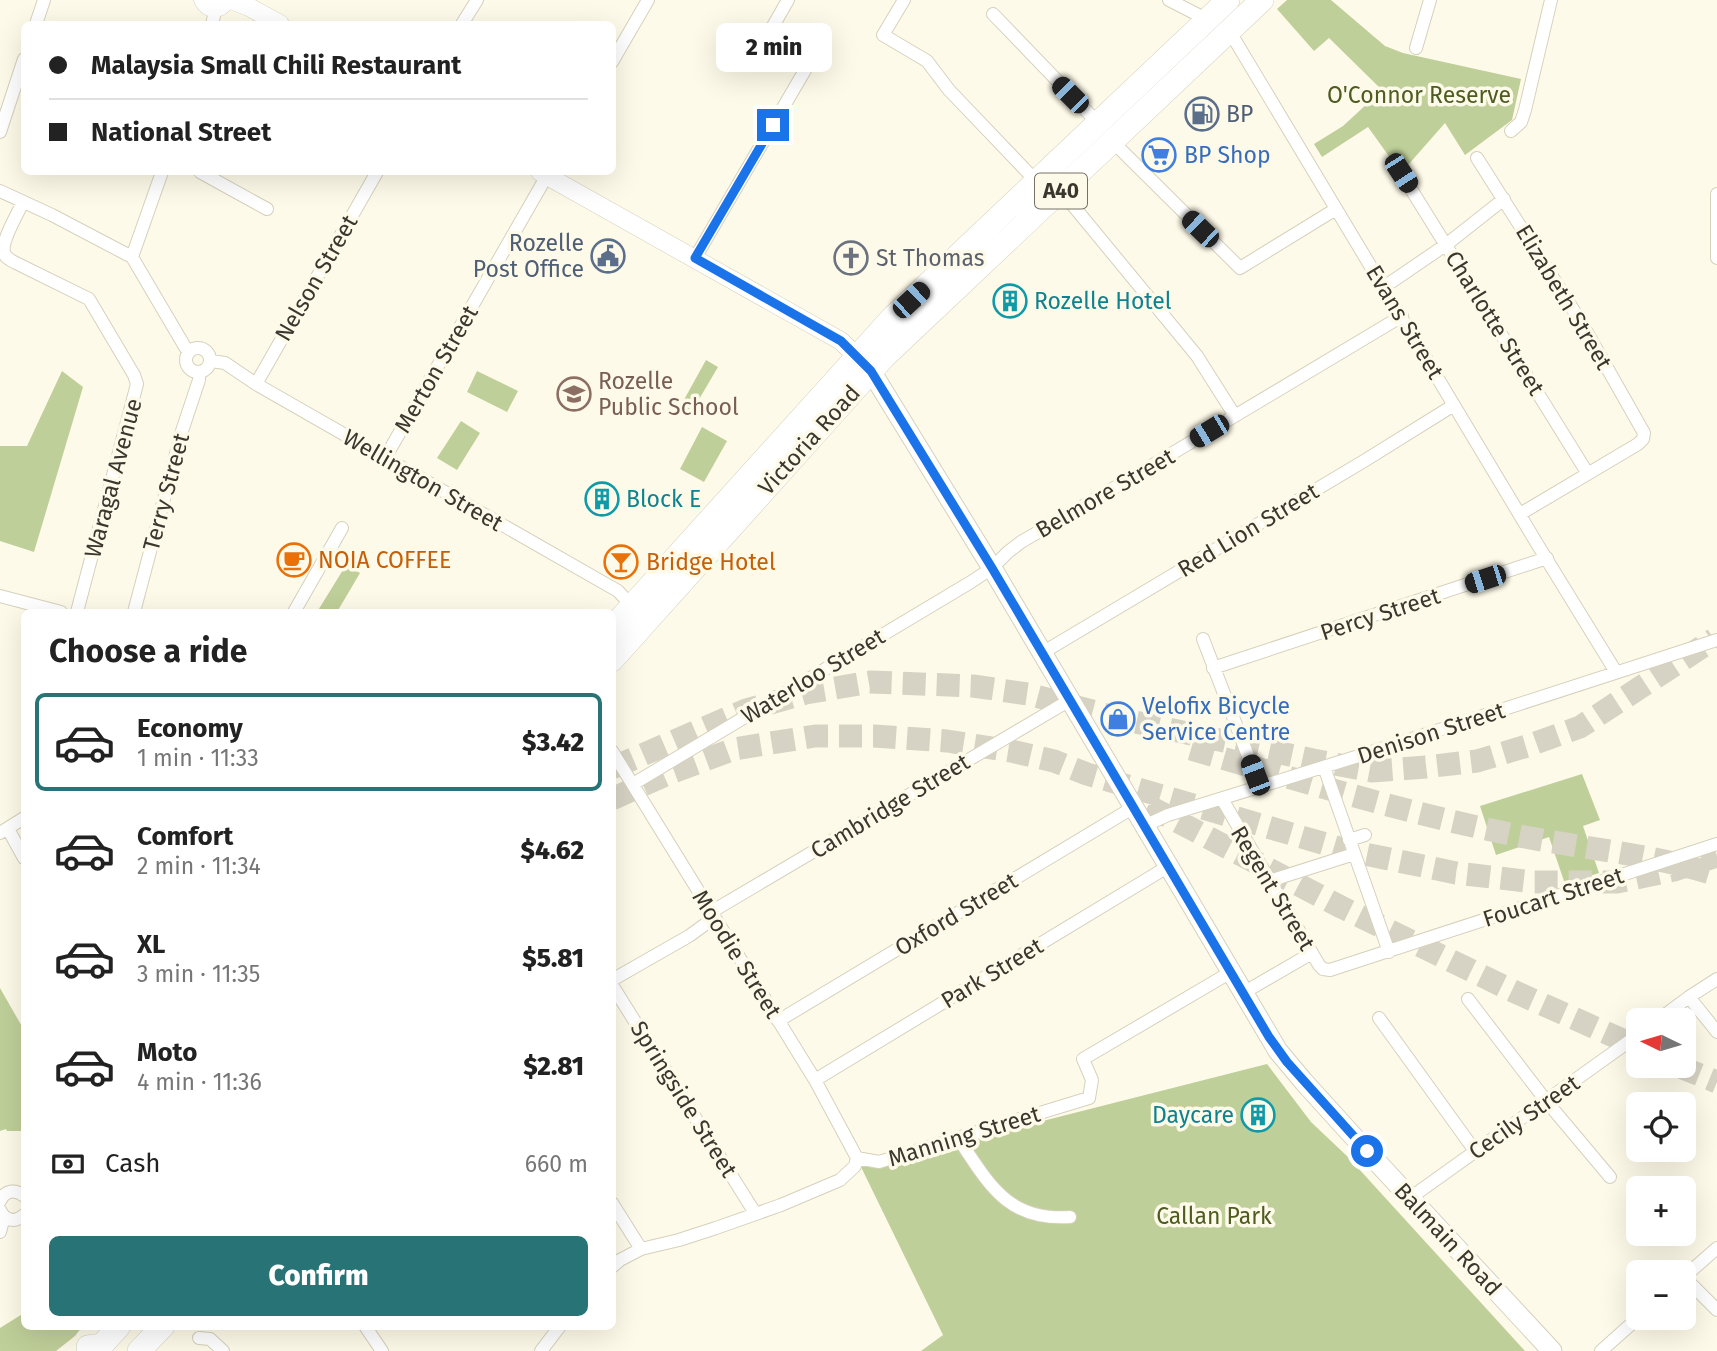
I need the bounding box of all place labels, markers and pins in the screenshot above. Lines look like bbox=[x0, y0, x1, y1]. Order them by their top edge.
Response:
fuel station icon: BP bbox=[1183, 95, 1221, 133]
place label: BP bbox=[1226, 100, 1253, 128]
supermarket icon: BP Shop bbox=[1140, 136, 1178, 174]
place label: BP Shop bbox=[1184, 141, 1271, 169]
place label: Rozelle Post Office bbox=[473, 229, 584, 283]
public building icon: Rozelle Post Office bbox=[589, 237, 627, 275]
church icon: St Thomas bbox=[832, 239, 870, 277]
place label: St Thomas bbox=[876, 244, 984, 272]
building icon: Rozelle Hotel bbox=[991, 282, 1029, 320]
place label: Rozelle Hotel bbox=[1034, 287, 1172, 315]
place label: Rozelle Public School bbox=[598, 367, 739, 421]
school or university icon: Rozelle Public School bbox=[555, 375, 593, 413]
building icon: Block E bbox=[583, 480, 621, 518]
place label: Block E bbox=[626, 485, 701, 513]
cafe icon: NOIA COFFEE bbox=[275, 541, 313, 579]
bar icon: Bridge Hotel bbox=[602, 543, 640, 581]
place label: NOIA COFFEE bbox=[318, 546, 451, 574]
place label: Bridge Hotel bbox=[646, 548, 776, 576]
place label: Velofix Bicycle Service Centre bbox=[1142, 692, 1290, 746]
shop icon: Velofix Bicycle Service Centre bbox=[1099, 700, 1137, 738]
building icon: Daycare bbox=[1239, 1096, 1277, 1134]
place label: Daycare bbox=[1152, 1101, 1234, 1129]

